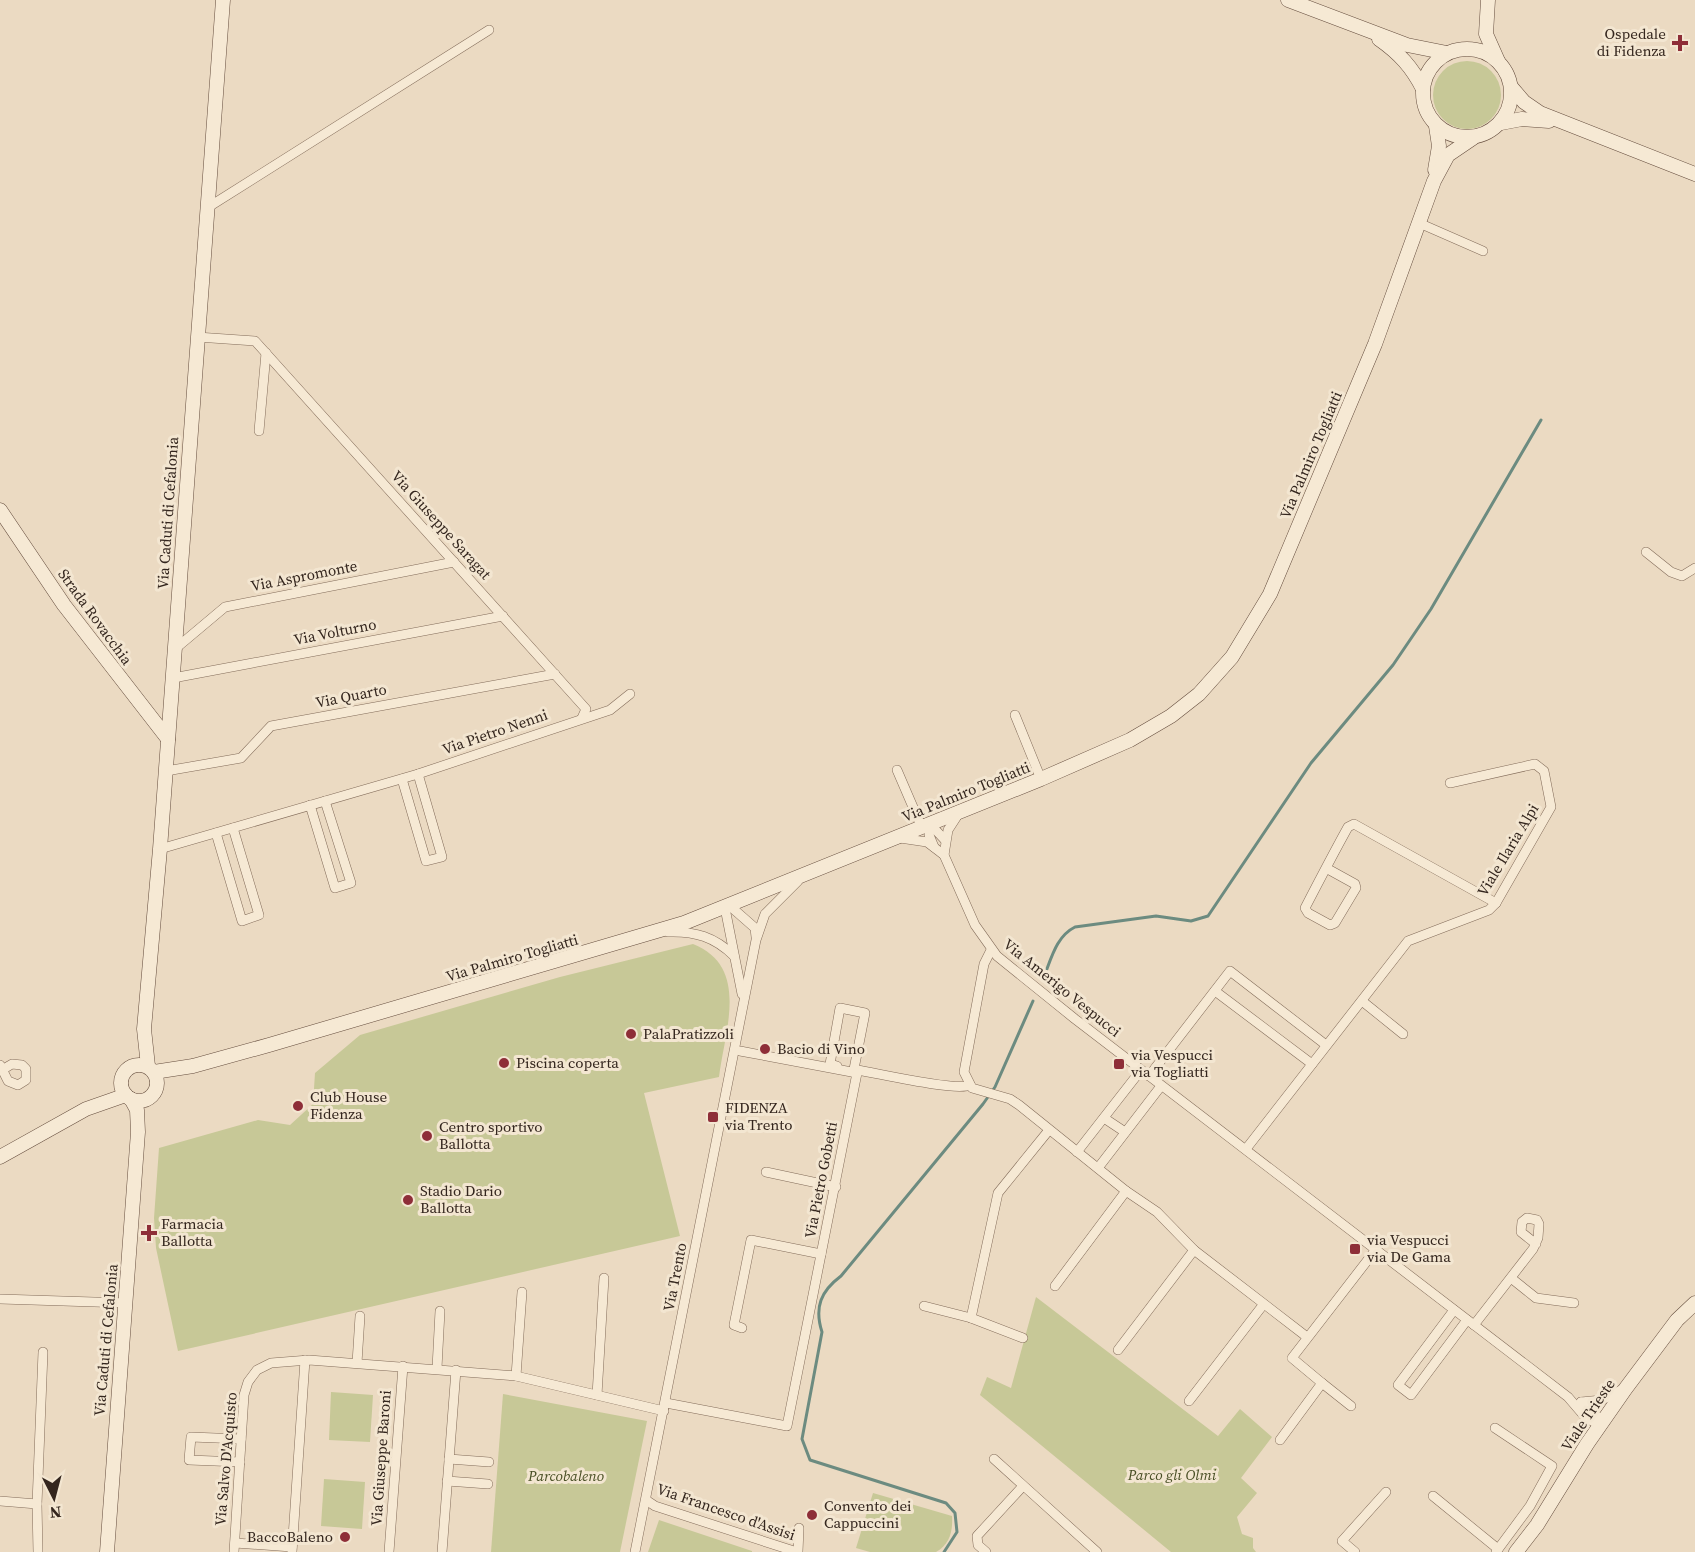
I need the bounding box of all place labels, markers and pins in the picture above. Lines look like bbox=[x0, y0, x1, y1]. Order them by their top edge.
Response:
place label: Ospedale di Fidenza bbox=[1597, 23, 1666, 61]
marker: Ospedale di Fidenza bbox=[1671, 34, 1689, 52]
place label: PalaPratizzoli bbox=[643, 1023, 734, 1044]
marker: PalaPratizzoli bbox=[624, 1027, 638, 1041]
place label: Bacio di Vino bbox=[777, 1038, 865, 1059]
marker: Bacio di Vino bbox=[758, 1042, 772, 1056]
place label: via Vespucci via Togliatti bbox=[1131, 1044, 1213, 1082]
place label: Piscina coperta bbox=[516, 1052, 619, 1073]
marker: Piscina coperta bbox=[497, 1056, 511, 1070]
marker: via Vespucci via Togliatti bbox=[1112, 1057, 1126, 1071]
place label: Club House Fidenza bbox=[310, 1086, 388, 1124]
place label: FIDENZA via Trento bbox=[725, 1097, 792, 1135]
marker: Club House Fidenza bbox=[291, 1099, 305, 1113]
marker: FIDENZA via Trento bbox=[706, 1110, 720, 1124]
place label: Centro sportivo Ballotta bbox=[439, 1116, 543, 1154]
marker: Centro sportivo Ballotta bbox=[420, 1129, 434, 1143]
place label: Stadio Dario Ballotta bbox=[420, 1180, 502, 1218]
marker: Stadio Dario Ballotta bbox=[401, 1193, 415, 1207]
place label: Farmacia Ballotta bbox=[161, 1213, 224, 1251]
marker: Farmacia Ballotta bbox=[142, 1226, 156, 1240]
place label: via Vespucci via De Gama bbox=[1367, 1229, 1451, 1267]
marker: via Vespucci via De Gama bbox=[1348, 1242, 1362, 1256]
place label: Convento dei Cappuccini bbox=[824, 1495, 912, 1533]
marker: Convento dei Cappuccini bbox=[805, 1508, 819, 1522]
place label: BaccoBaleno bbox=[247, 1526, 333, 1547]
marker: BaccoBaleno bbox=[338, 1530, 352, 1544]

